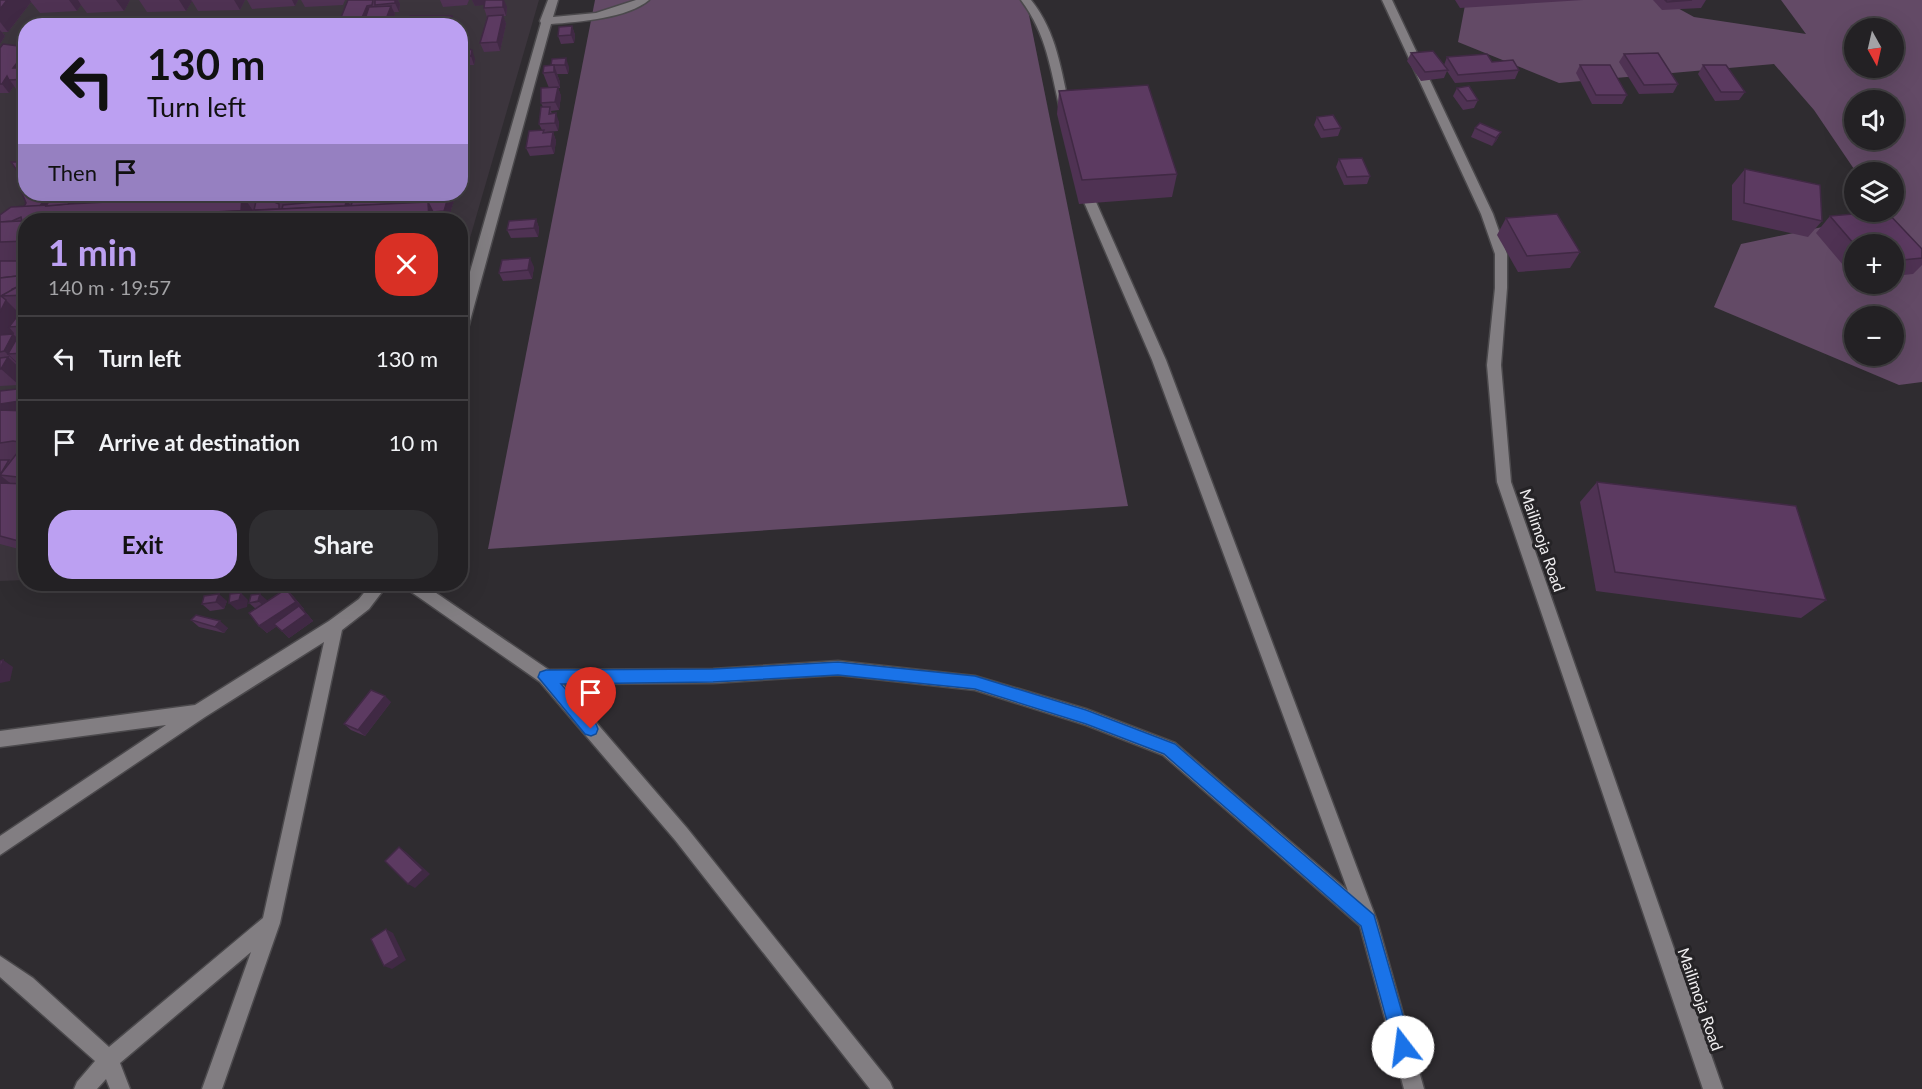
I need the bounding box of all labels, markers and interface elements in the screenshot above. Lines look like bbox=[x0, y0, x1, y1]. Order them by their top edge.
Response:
north arrow bbox=[1844, 18, 1904, 78]
map controls bbox=[1844, 18, 1904, 366]
text: 130 m bbox=[147, 39, 265, 89]
icon: left bbox=[48, 42, 126, 120]
text: Turn left bbox=[147, 90, 246, 123]
button: sound bbox=[1844, 90, 1904, 150]
icon: arrive bbox=[109, 156, 142, 189]
text: Then bbox=[48, 159, 97, 186]
button: layers bbox=[1844, 162, 1904, 222]
text: 1 min bbox=[48, 230, 137, 274]
button: close bbox=[375, 233, 438, 296]
button: + bbox=[1844, 234, 1904, 294]
text: 140 m · 19:57 bbox=[48, 275, 171, 299]
button: − bbox=[1844, 306, 1904, 366]
icon: left bbox=[48, 342, 81, 375]
text: Turn left bbox=[99, 345, 181, 372]
text: 130 m bbox=[376, 345, 438, 372]
icon: arrive bbox=[48, 426, 81, 459]
text: Arrive at destination bbox=[99, 429, 300, 456]
text: 10 m bbox=[389, 429, 438, 456]
street label: Mailimoja Road bbox=[1516, 486, 1570, 594]
button: Exit bbox=[48, 510, 237, 579]
button: Share bbox=[249, 510, 438, 579]
pin bbox=[565, 667, 616, 729]
icon: arrive bbox=[574, 676, 607, 709]
street label: Mailimoja Road bbox=[1674, 945, 1728, 1053]
position arrow bbox=[1371, 1015, 1435, 1079]

